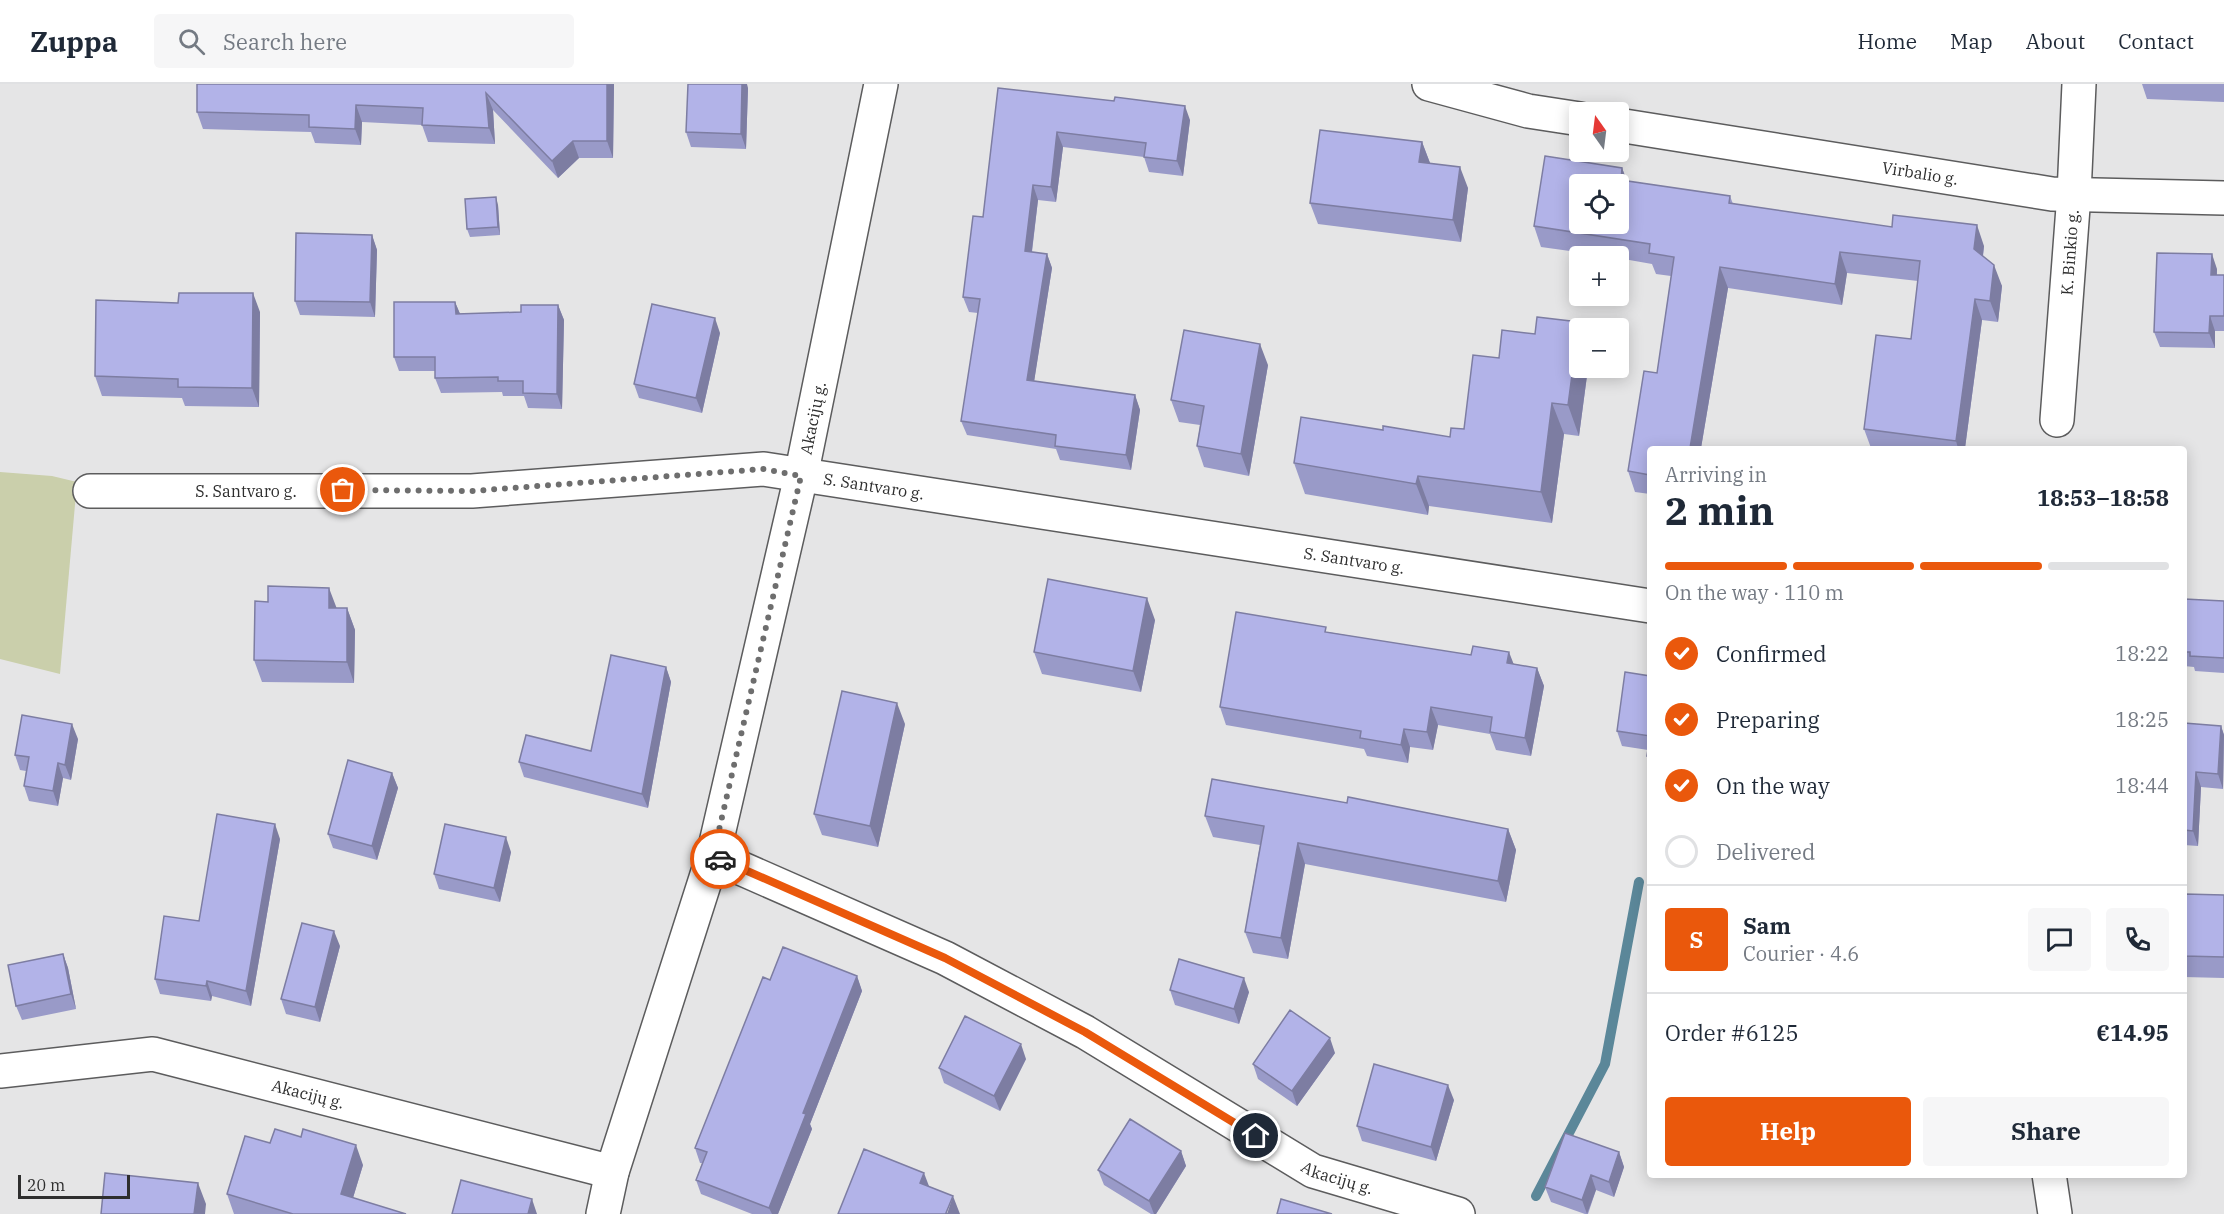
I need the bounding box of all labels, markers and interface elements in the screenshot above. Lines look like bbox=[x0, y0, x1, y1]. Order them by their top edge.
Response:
search box bbox=[154, 14, 574, 68]
text: Zuppa bbox=[30, 23, 118, 60]
icon: search bbox=[175, 25, 208, 58]
text: Search here bbox=[223, 27, 347, 56]
text: Home bbox=[1857, 27, 1917, 55]
text: Map bbox=[1950, 27, 1993, 55]
text: About bbox=[2026, 27, 2085, 55]
text: Contact bbox=[2118, 27, 2194, 55]
north arrow bbox=[1569, 102, 1629, 162]
map controls bbox=[1569, 102, 1629, 378]
street label: Virbalio g. bbox=[1881, 157, 1960, 189]
button: locate bbox=[1569, 174, 1629, 234]
street label: K. Binkio g. bbox=[2056, 209, 2083, 296]
button: + bbox=[1569, 246, 1629, 306]
button: − bbox=[1569, 318, 1629, 378]
street label: Akacijų g. bbox=[796, 380, 830, 456]
text: Arriving in bbox=[1665, 461, 1767, 488]
pin bbox=[317, 464, 368, 515]
street label: S. Santvaro g. bbox=[822, 468, 926, 504]
icon: bag bbox=[326, 473, 359, 506]
street label: S. Santvaro g. bbox=[195, 481, 297, 501]
text: 18:53–18:58 bbox=[2037, 483, 2169, 512]
text: 2 min bbox=[1665, 485, 1774, 536]
street label: S. Santvaro g. bbox=[1302, 543, 1406, 578]
text: On the way · 110 m bbox=[1665, 579, 1844, 606]
icon: check bbox=[1665, 637, 1698, 670]
text: Confirmed bbox=[1716, 639, 1827, 668]
text: 18:22 bbox=[2115, 640, 2169, 667]
icon: check bbox=[1665, 703, 1698, 736]
text: Preparing bbox=[1716, 705, 1820, 734]
text: 18:25 bbox=[2115, 706, 2169, 733]
icon: check bbox=[1665, 769, 1698, 802]
text: On the way bbox=[1716, 771, 1830, 800]
text: 18:44 bbox=[2115, 772, 2169, 799]
courier bbox=[690, 829, 750, 889]
text: Delivered bbox=[1716, 837, 1815, 866]
icon: car bbox=[704, 843, 737, 876]
button: chat bbox=[2028, 908, 2091, 971]
button: phone bbox=[2106, 908, 2169, 971]
text: Sam bbox=[1743, 911, 1791, 940]
text: S bbox=[1690, 925, 1703, 954]
text: Courier · 4.6 bbox=[1743, 940, 1859, 967]
text: Order #6125 bbox=[1665, 1018, 1799, 1047]
text: €14.95 bbox=[2096, 1018, 2169, 1047]
street label: Akacijų g. bbox=[270, 1075, 346, 1113]
button: Help bbox=[1665, 1097, 1911, 1166]
button: Share bbox=[1923, 1097, 2169, 1166]
pin bbox=[1230, 1110, 1281, 1161]
icon: home bbox=[1239, 1119, 1272, 1152]
street label: Akacijų g. bbox=[1298, 1156, 1375, 1198]
scale bar bbox=[18, 1172, 130, 1200]
text: 20 m bbox=[27, 1175, 65, 1195]

